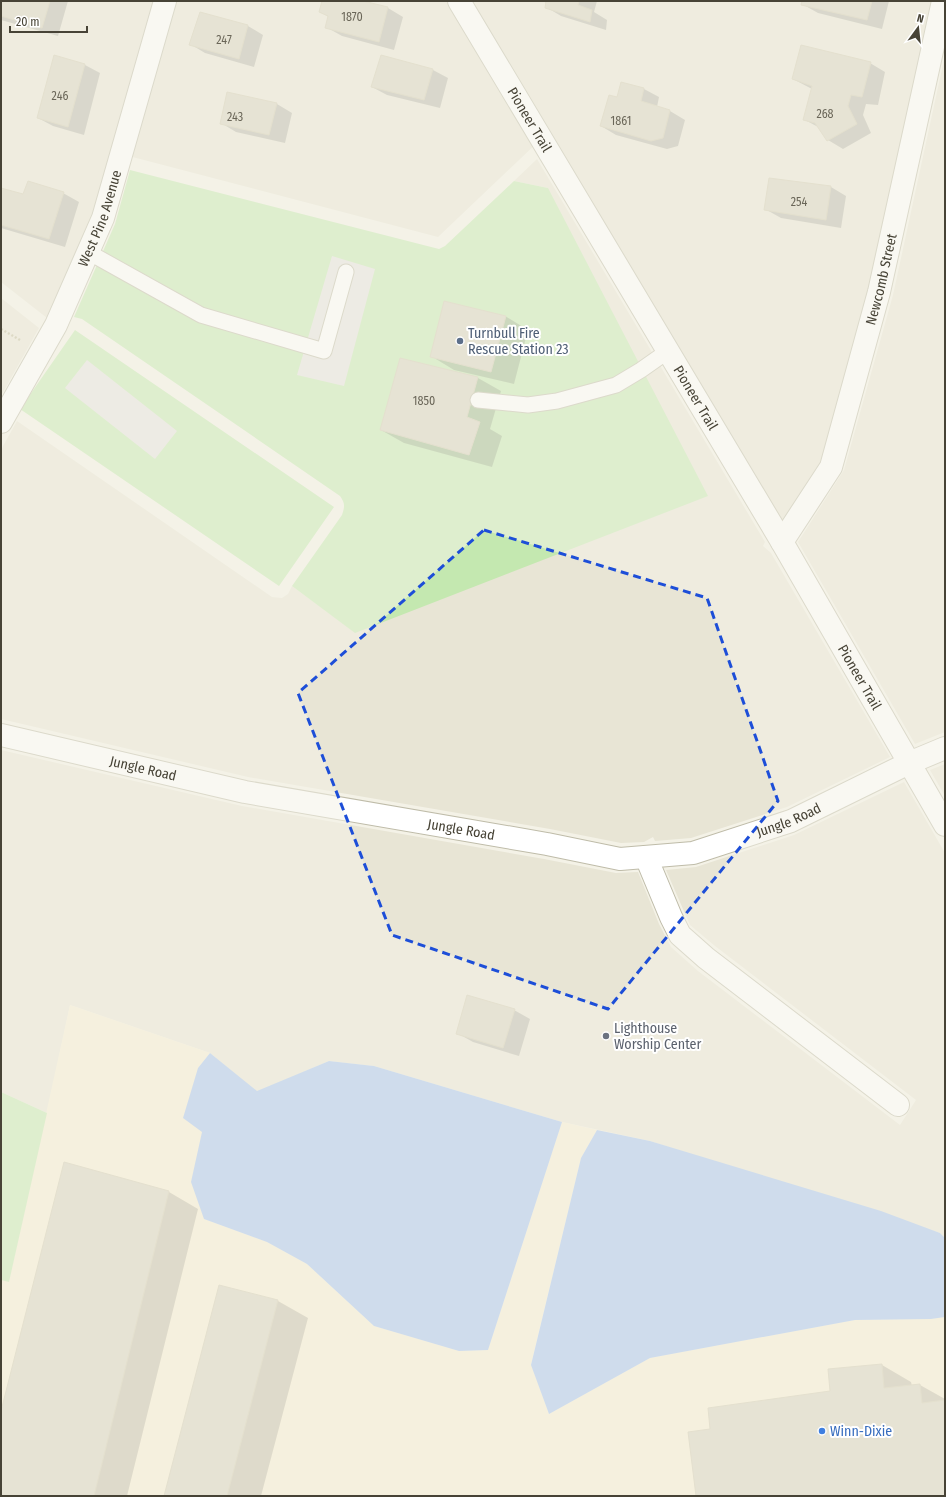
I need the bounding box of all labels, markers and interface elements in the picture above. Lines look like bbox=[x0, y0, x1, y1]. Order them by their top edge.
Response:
scale bar bbox=[10, 8, 87, 34]
north arrow bbox=[898, 8, 938, 48]
house number: 1870 bbox=[341, 10, 363, 24]
text: N bbox=[916, 12, 925, 26]
text: 20 m bbox=[16, 15, 40, 29]
house number: 247 bbox=[216, 33, 232, 47]
street label: Pioneer Trail bbox=[504, 84, 556, 155]
house number: 246 bbox=[52, 89, 68, 103]
house number: 268 bbox=[816, 107, 834, 121]
house number: 243 bbox=[227, 110, 243, 124]
house number: 1861 bbox=[611, 114, 631, 128]
street label: West Pine Avenue bbox=[74, 168, 125, 269]
house number: 254 bbox=[791, 195, 807, 209]
street label: Newcomb Street bbox=[862, 231, 900, 327]
place label: Turnbull Fire Rescue Station 23 bbox=[468, 325, 569, 358]
marker: Turnbull Fire Rescue Station 23 bbox=[455, 336, 465, 346]
street label: Pioneer Trail bbox=[670, 362, 722, 433]
house number: 1850 bbox=[413, 394, 435, 408]
street label: Pioneer Trail bbox=[834, 642, 885, 713]
street label: Jungle Road bbox=[108, 752, 178, 784]
street label: Jungle Road bbox=[754, 799, 824, 840]
street label: Jungle Road bbox=[426, 815, 496, 843]
place label: Lighthouse Worship Center bbox=[614, 1020, 701, 1053]
marker: Lighthouse Worship Center bbox=[601, 1031, 611, 1041]
place label: Winn-Dixie bbox=[830, 1423, 892, 1440]
marker: Winn-Dixie bbox=[817, 1426, 827, 1436]

